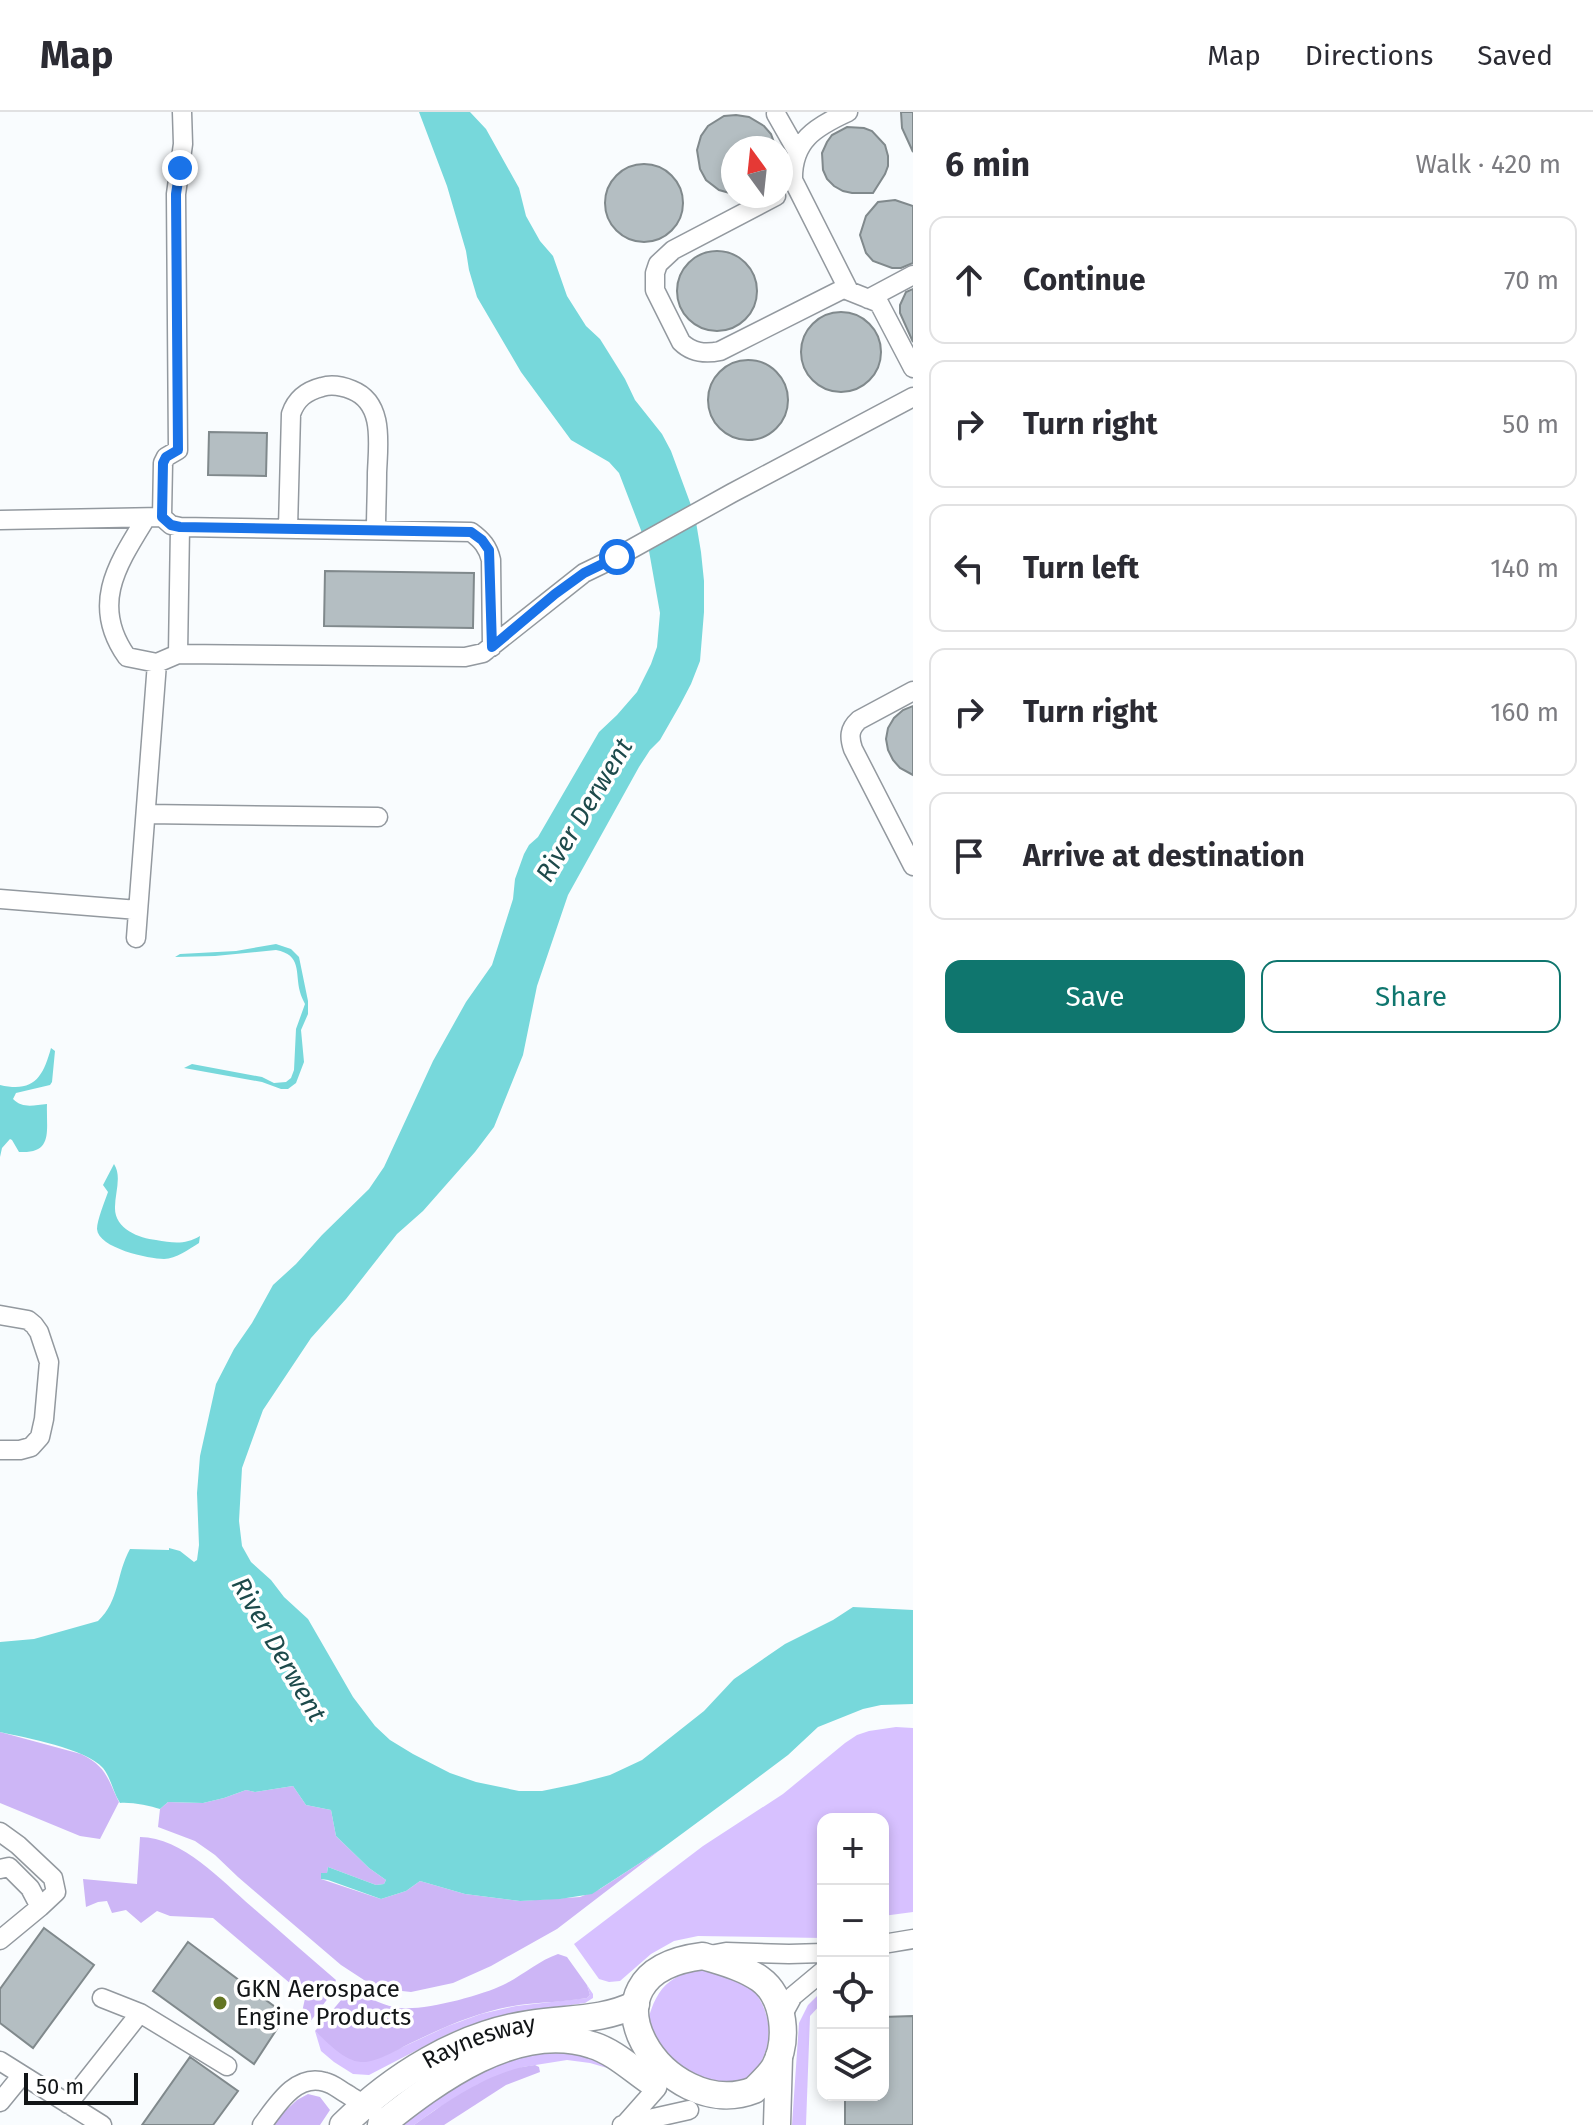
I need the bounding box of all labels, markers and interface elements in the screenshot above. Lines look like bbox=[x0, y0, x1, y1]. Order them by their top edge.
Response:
text: Map bbox=[40, 32, 113, 78]
text: Map bbox=[1207, 39, 1261, 72]
text: Directions bbox=[1305, 39, 1433, 72]
text: Saved bbox=[1477, 39, 1553, 72]
north arrow bbox=[721, 136, 793, 208]
text: 6 min bbox=[945, 144, 1030, 185]
text: Walk · 420 m bbox=[1416, 149, 1561, 180]
route end bbox=[162, 150, 198, 186]
icon: ahead bbox=[947, 258, 991, 302]
text: Continue bbox=[1023, 262, 1146, 298]
text: 70 m bbox=[1504, 265, 1559, 296]
icon: right bbox=[947, 402, 991, 446]
text: Turn right bbox=[1023, 406, 1158, 442]
text: 50 m bbox=[1502, 409, 1559, 440]
route start bbox=[599, 539, 635, 575]
icon: left bbox=[947, 546, 991, 590]
text: Turn left bbox=[1023, 550, 1139, 586]
text: 140 m bbox=[1490, 553, 1559, 584]
icon: right bbox=[947, 690, 991, 734]
text: Turn right bbox=[1023, 694, 1158, 730]
text: 160 m bbox=[1490, 697, 1559, 728]
water label: River Derwent bbox=[530, 732, 640, 888]
icon: arrive bbox=[947, 834, 991, 878]
text: Arrive at destination bbox=[1023, 838, 1305, 874]
button: Save bbox=[945, 960, 1245, 1033]
button: Share bbox=[1261, 960, 1561, 1033]
water label: River Derwent bbox=[225, 1572, 333, 1728]
map controls bbox=[817, 1813, 889, 2101]
button: + bbox=[817, 1813, 889, 1885]
button: − bbox=[817, 1885, 889, 1957]
button: locate bbox=[817, 1957, 889, 2029]
place label: GKN Aerospace Engine Products bbox=[236, 1975, 411, 2031]
marker: GKN Aerospace Engine Products bbox=[211, 1994, 229, 2012]
street label: Raynesway bbox=[417, 2009, 538, 2075]
button: layers bbox=[817, 2029, 889, 2101]
scale bar bbox=[24, 2069, 138, 2105]
text: 50 m bbox=[36, 2073, 84, 2100]

